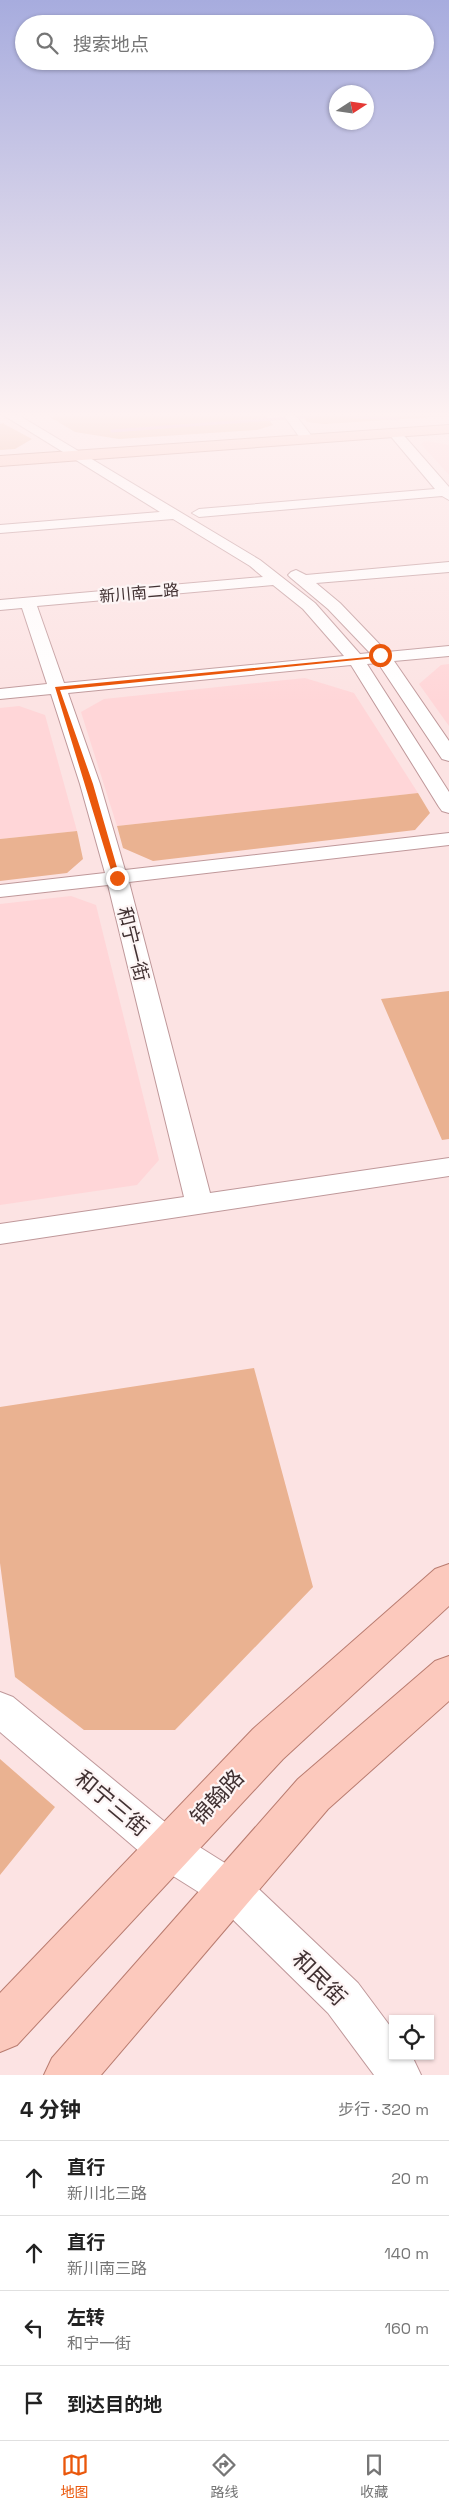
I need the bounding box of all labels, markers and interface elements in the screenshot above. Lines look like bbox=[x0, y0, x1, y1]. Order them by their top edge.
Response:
search box bbox=[15, 15, 434, 70]
icon: search bbox=[33, 29, 61, 57]
text: 搜索地点 bbox=[73, 32, 149, 57]
north arrow bbox=[329, 85, 374, 130]
street label: 新川南二路 bbox=[98, 579, 180, 607]
route start bbox=[369, 644, 392, 667]
route end bbox=[106, 867, 129, 890]
street label: 和宁一街 bbox=[112, 904, 154, 984]
street label: 锦翰路 bbox=[184, 1763, 250, 1831]
street label: 和宁三街 bbox=[69, 1764, 155, 1842]
street label: 和民街 bbox=[287, 1945, 353, 2011]
map controls bbox=[389, 2015, 434, 2060]
button: locate bbox=[389, 2015, 434, 2060]
text: 4 分钟 bbox=[20, 2096, 81, 2123]
text: 步行 · 320 m bbox=[338, 2099, 429, 2120]
text: 直行 bbox=[67, 2155, 105, 2180]
icon: ahead bbox=[20, 2164, 48, 2192]
text: 20 m bbox=[391, 2168, 429, 2189]
text: 新川北三路 bbox=[67, 2183, 147, 2204]
text: 直行 bbox=[67, 2230, 105, 2255]
icon: ahead bbox=[20, 2239, 48, 2267]
text: 140 m bbox=[384, 2243, 429, 2264]
text: 新川南三路 bbox=[67, 2258, 147, 2279]
text: 左转 bbox=[67, 2305, 105, 2330]
icon: left bbox=[20, 2314, 48, 2342]
text: 160 m bbox=[384, 2318, 429, 2339]
text: 和宁一街 bbox=[67, 2333, 131, 2354]
icon: arrive bbox=[20, 2389, 48, 2417]
text: 到达目的地 bbox=[67, 2392, 162, 2417]
tab: 地图 bbox=[61, 2451, 89, 2501]
tab: 路线 bbox=[210, 2451, 238, 2501]
tab: 收藏 bbox=[360, 2451, 388, 2501]

